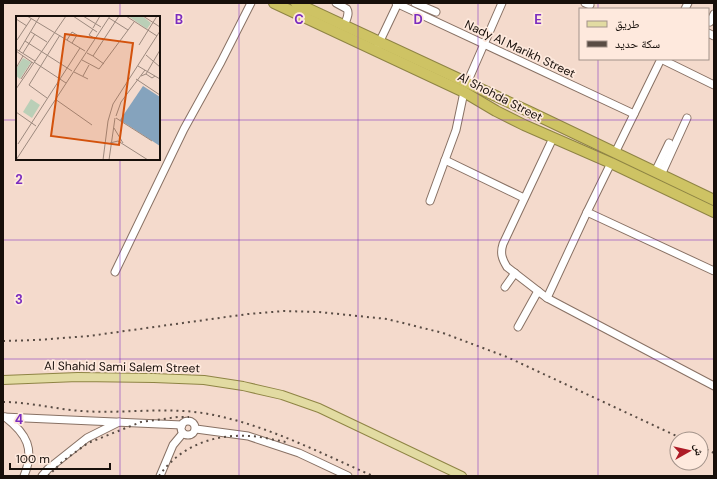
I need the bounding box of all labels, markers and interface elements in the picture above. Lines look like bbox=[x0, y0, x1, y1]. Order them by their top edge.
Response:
legend bbox=[579, 8, 709, 60]
text: B bbox=[175, 11, 183, 28]
text: C bbox=[294, 11, 304, 28]
text: D bbox=[413, 11, 423, 28]
text: E bbox=[534, 11, 542, 28]
inset map bbox=[16, 16, 160, 160]
street label: Nady Al Marikh Street bbox=[462, 16, 578, 82]
text: طريق bbox=[615, 16, 640, 32]
text: سكة حديد bbox=[615, 36, 660, 52]
street label: Al Shohda Street bbox=[455, 69, 545, 125]
text: 2 bbox=[15, 171, 23, 188]
text: 3 bbox=[15, 291, 23, 308]
street label: Al Shahid Sami Salem Street bbox=[44, 358, 200, 376]
text: 4 bbox=[15, 411, 23, 428]
north arrow bbox=[669, 431, 709, 471]
text: ش bbox=[690, 443, 707, 457]
scale bar bbox=[10, 445, 110, 471]
text: 100 m bbox=[16, 451, 50, 467]

